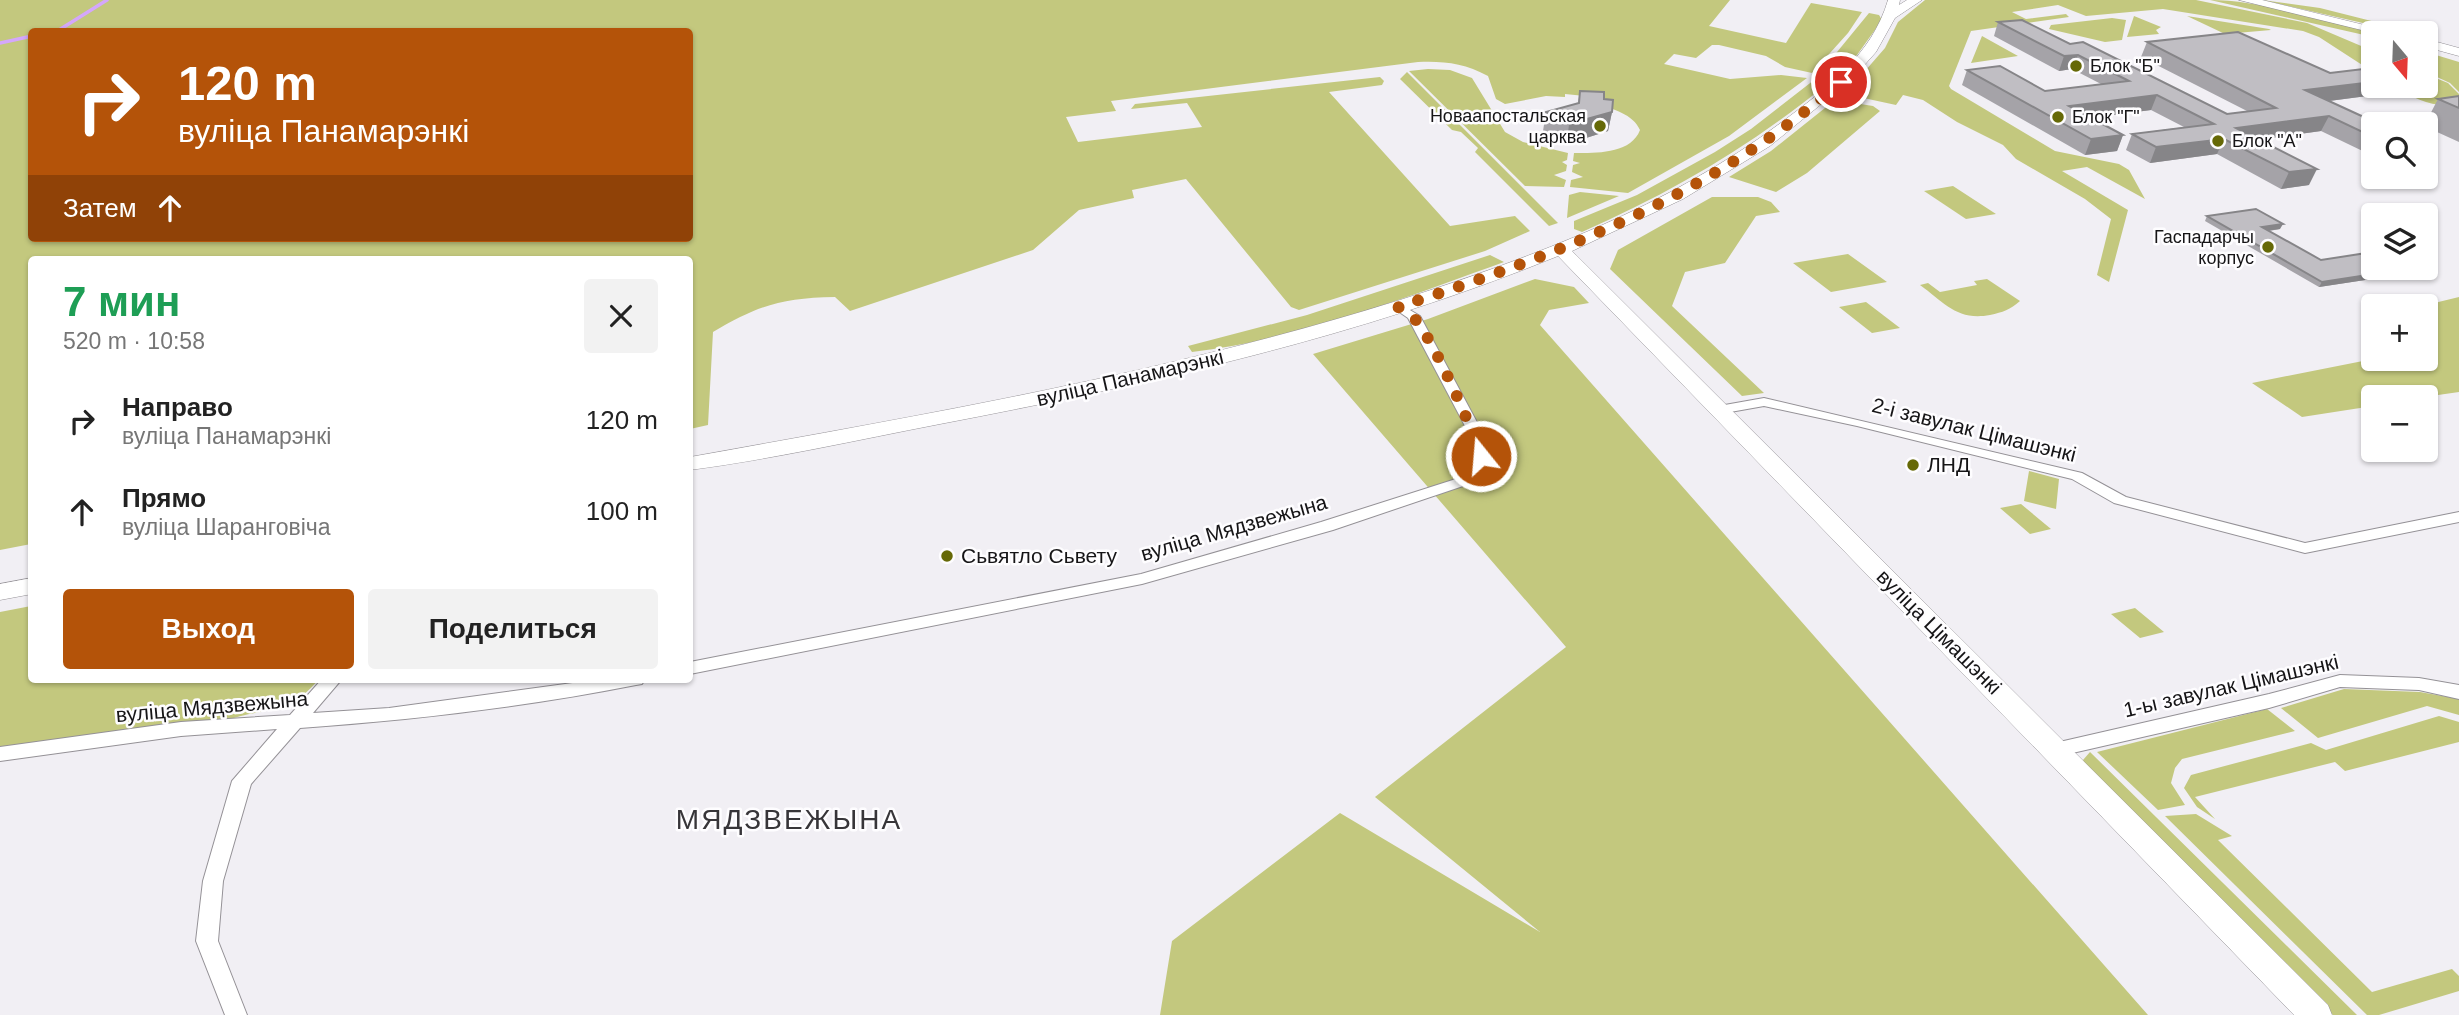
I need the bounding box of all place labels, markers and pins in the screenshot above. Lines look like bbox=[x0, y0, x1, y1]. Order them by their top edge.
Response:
pin bbox=[1811, 52, 1871, 112]
place label: Блок "Б" bbox=[2090, 56, 2160, 76]
marker: Блок "Б" bbox=[2068, 58, 2084, 74]
place label: Новаапостальская царква bbox=[1430, 106, 1587, 147]
place label: Блок "Г" bbox=[2072, 107, 2140, 127]
marker: Блок "Г" bbox=[2050, 109, 2066, 125]
marker: Новаапостальская царква bbox=[1592, 118, 1608, 134]
place label: Блок "А" bbox=[2232, 131, 2302, 151]
marker: Блок "А" bbox=[2210, 133, 2226, 149]
place label: Гаспадарчы корпус bbox=[2154, 227, 2254, 268]
marker: Гаспадарчы корпус bbox=[2260, 239, 2276, 255]
place label: ЛНД bbox=[1927, 453, 1970, 476]
marker: ЛНД bbox=[1905, 457, 1921, 473]
place label: Сьвятло Сьвету bbox=[961, 544, 1117, 567]
marker: Сьвятло Сьвету bbox=[939, 548, 955, 564]

